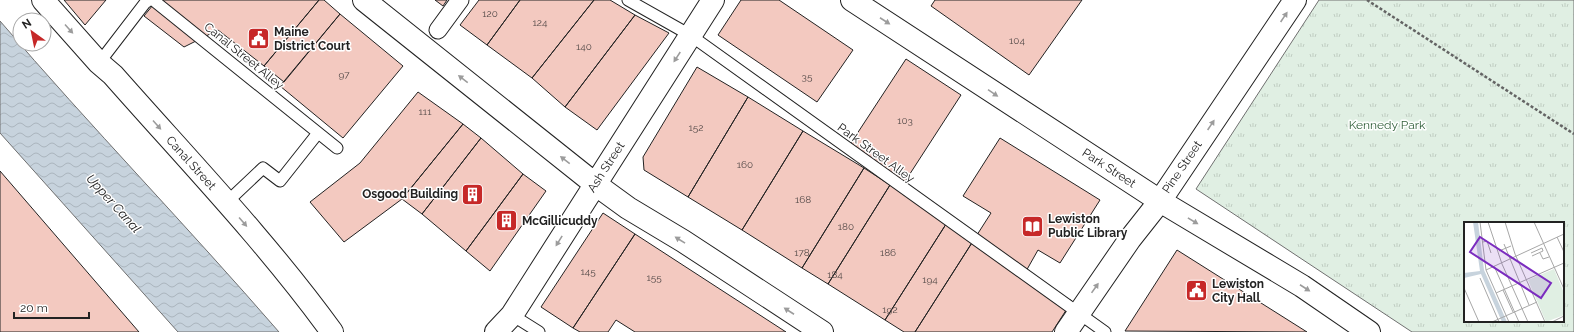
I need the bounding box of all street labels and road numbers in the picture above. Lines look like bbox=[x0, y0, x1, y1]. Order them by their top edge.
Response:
street label: Canal Street Alley bbox=[201, 20, 287, 93]
street label: Park Street Alley bbox=[835, 120, 918, 186]
street label: Canal Street bbox=[163, 133, 219, 193]
street label: Pine Street bbox=[1159, 138, 1205, 196]
street label: Ash Street bbox=[585, 139, 627, 195]
street label: Park Street bbox=[1080, 146, 1138, 190]

